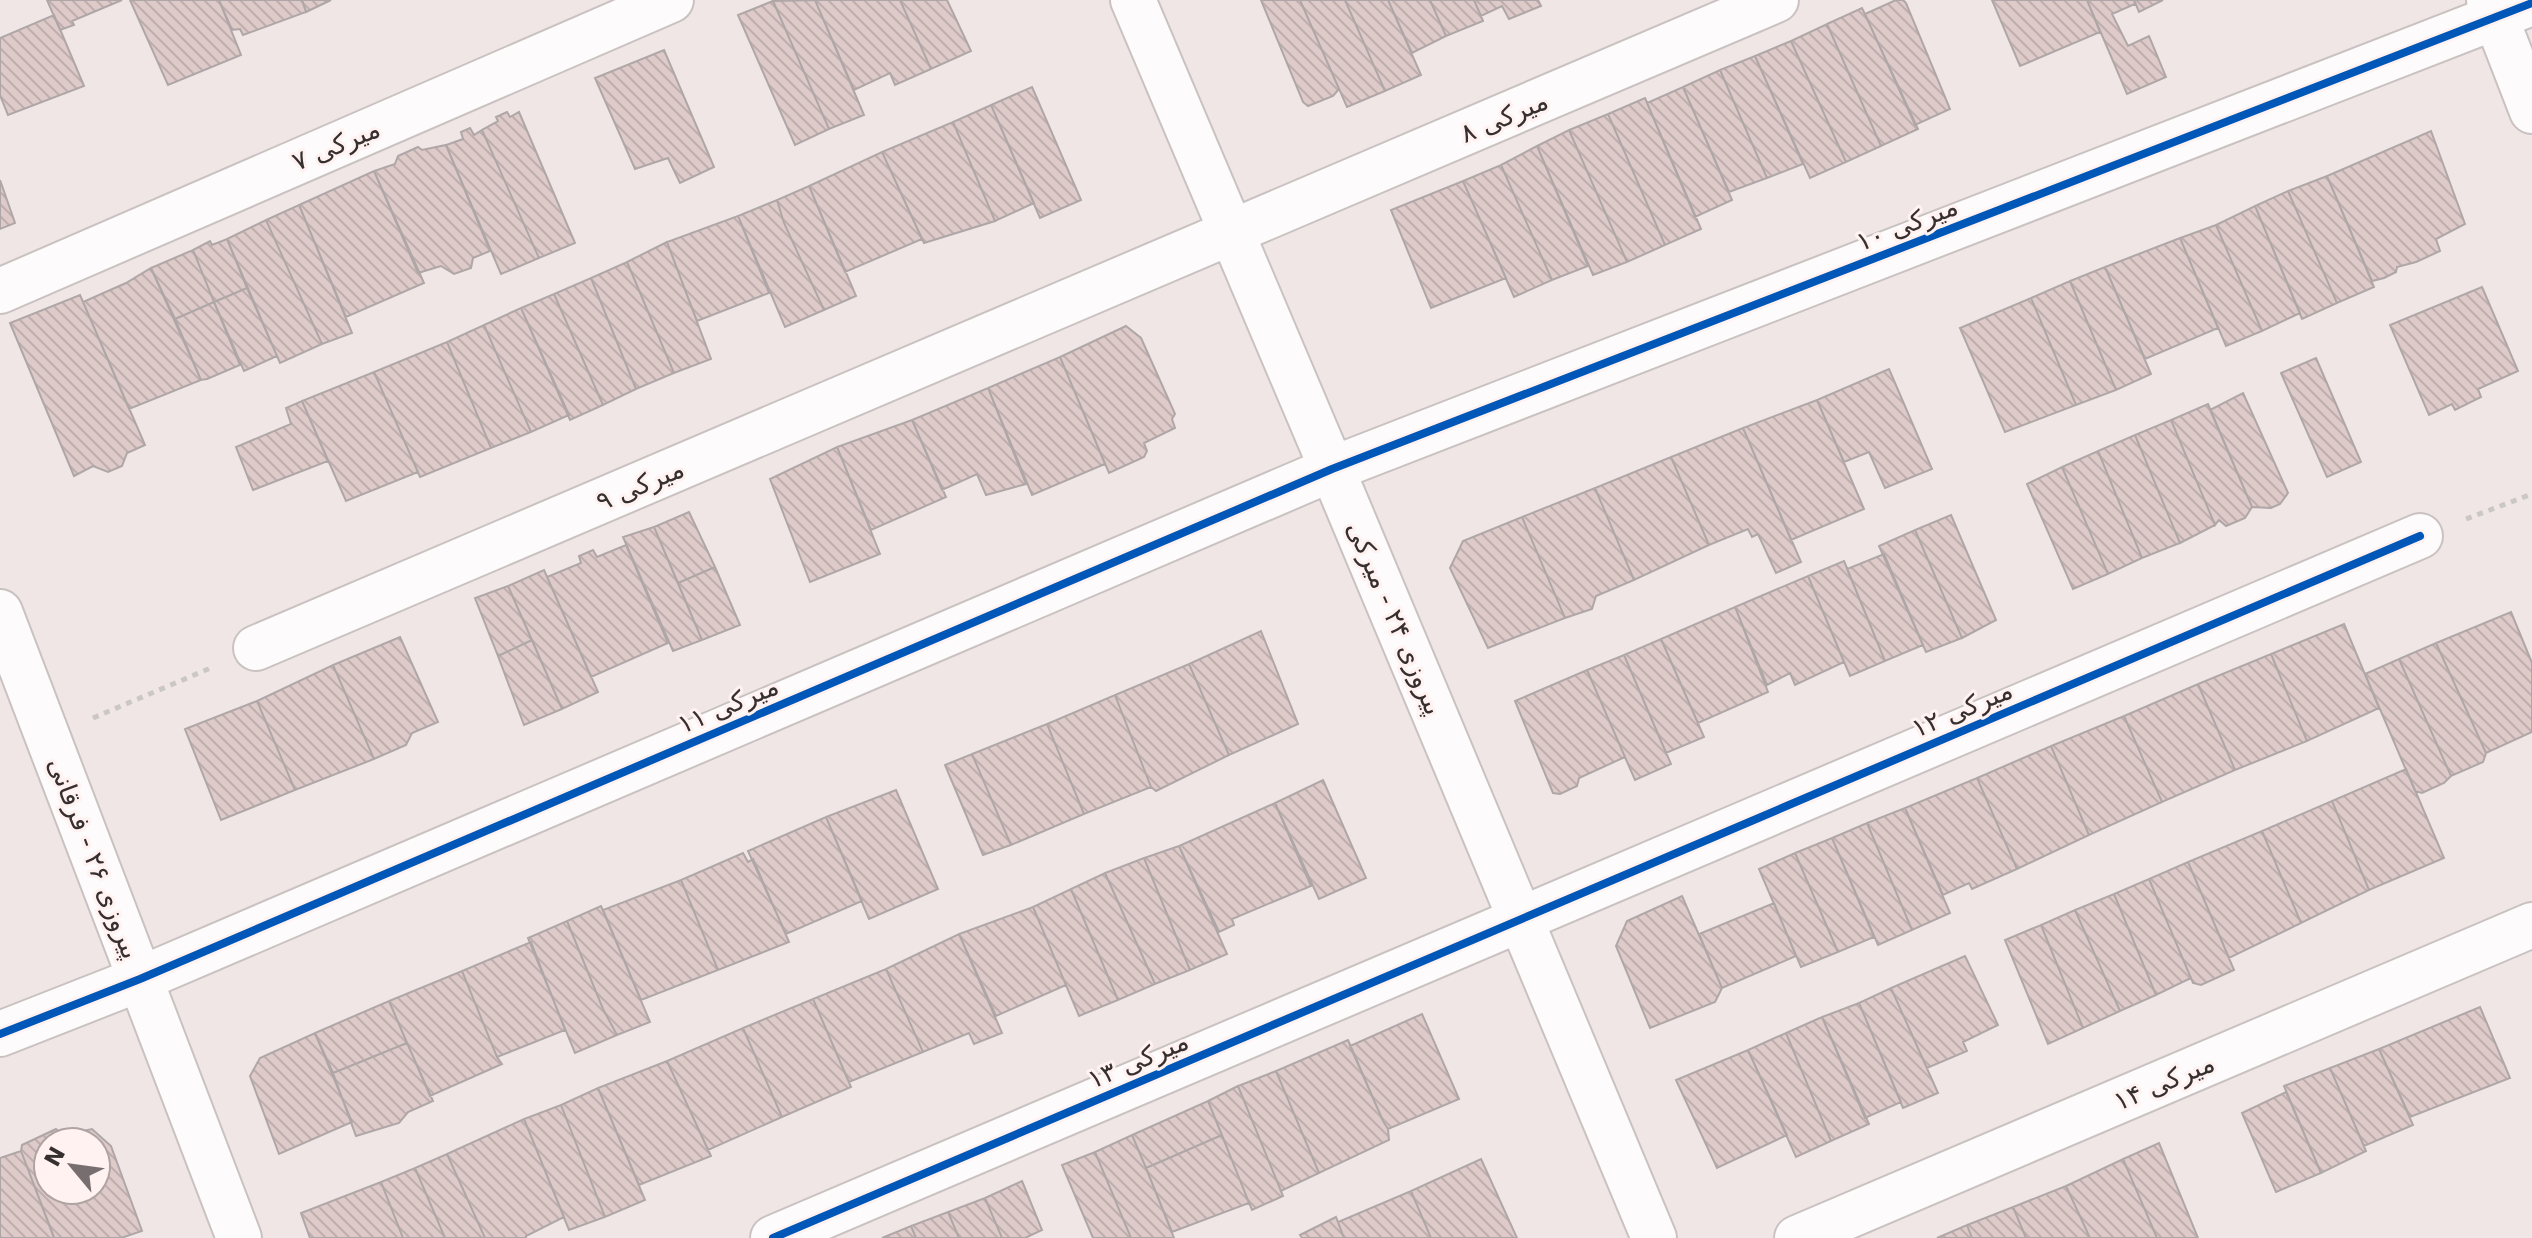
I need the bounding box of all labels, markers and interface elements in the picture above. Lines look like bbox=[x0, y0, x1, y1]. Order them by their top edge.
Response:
street label: میرکی ۸ bbox=[1456, 85, 1553, 150]
street label: میرکی ۷ bbox=[288, 113, 385, 178]
street label: میرکی ۱۰ bbox=[1852, 191, 1962, 258]
street label: میرکی ۹ bbox=[592, 453, 689, 518]
street label: پیروزی ۲۴ - میرکی bbox=[1340, 517, 1449, 720]
street label: میرکی ۱۱ bbox=[673, 670, 783, 741]
street label: میرکی ۱۲ bbox=[1907, 674, 2017, 745]
street label: پیروزی ۲۶ - فرقانی bbox=[41, 753, 146, 963]
street label: میرکی ۱۳ bbox=[1083, 1025, 1193, 1096]
street label: میرکی ۱۴ bbox=[2109, 1047, 2219, 1118]
north arrow bbox=[32, 1126, 112, 1206]
text: N bbox=[40, 1142, 70, 1171]

